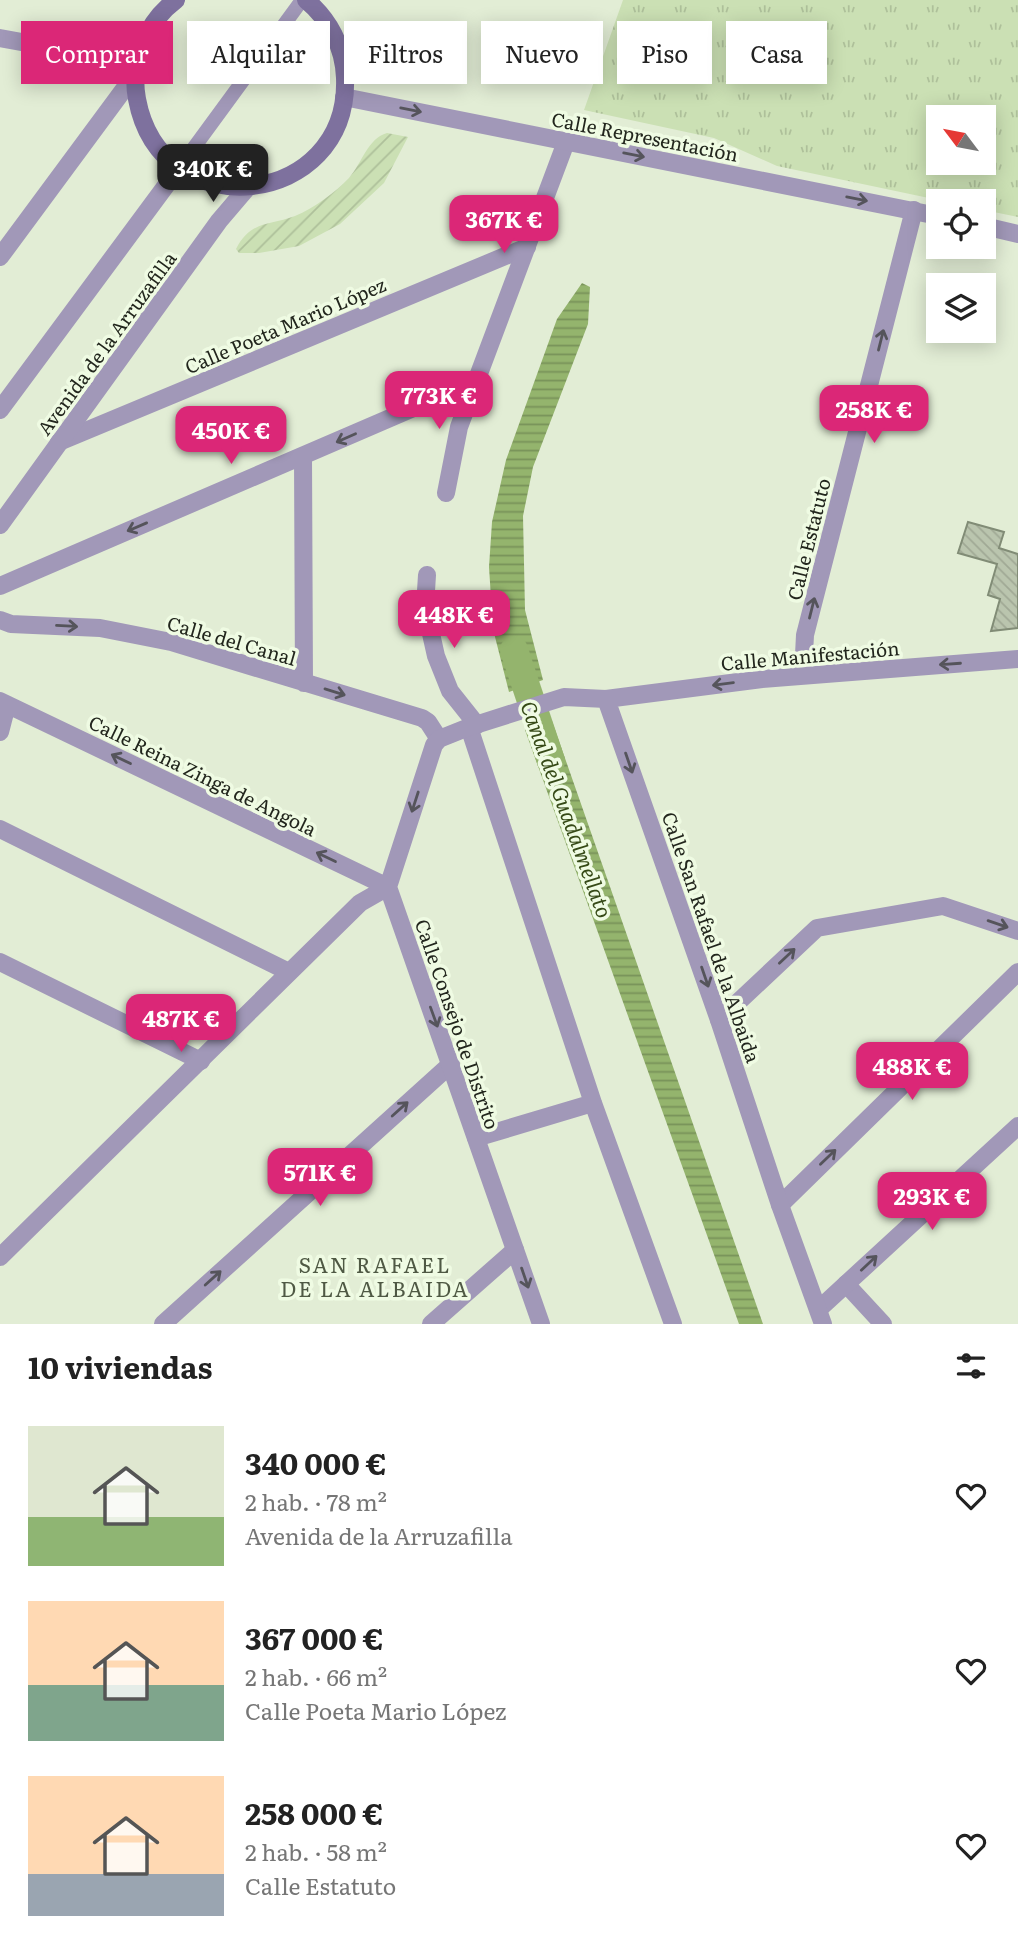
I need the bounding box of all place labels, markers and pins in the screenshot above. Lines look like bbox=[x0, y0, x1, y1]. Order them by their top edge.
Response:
pin: 340K € bbox=[156, 144, 270, 204]
pin: 367K € bbox=[447, 196, 561, 255]
pin: 773K € bbox=[382, 372, 496, 431]
pin: 258K € bbox=[817, 386, 931, 445]
pin: 450K € bbox=[174, 406, 288, 466]
pin: 448K € bbox=[397, 590, 511, 650]
pin: 487K € bbox=[124, 995, 238, 1054]
pin: 488K € bbox=[855, 1042, 969, 1102]
pin: 571K € bbox=[263, 1148, 377, 1208]
pin: 293K € bbox=[875, 1172, 989, 1232]

